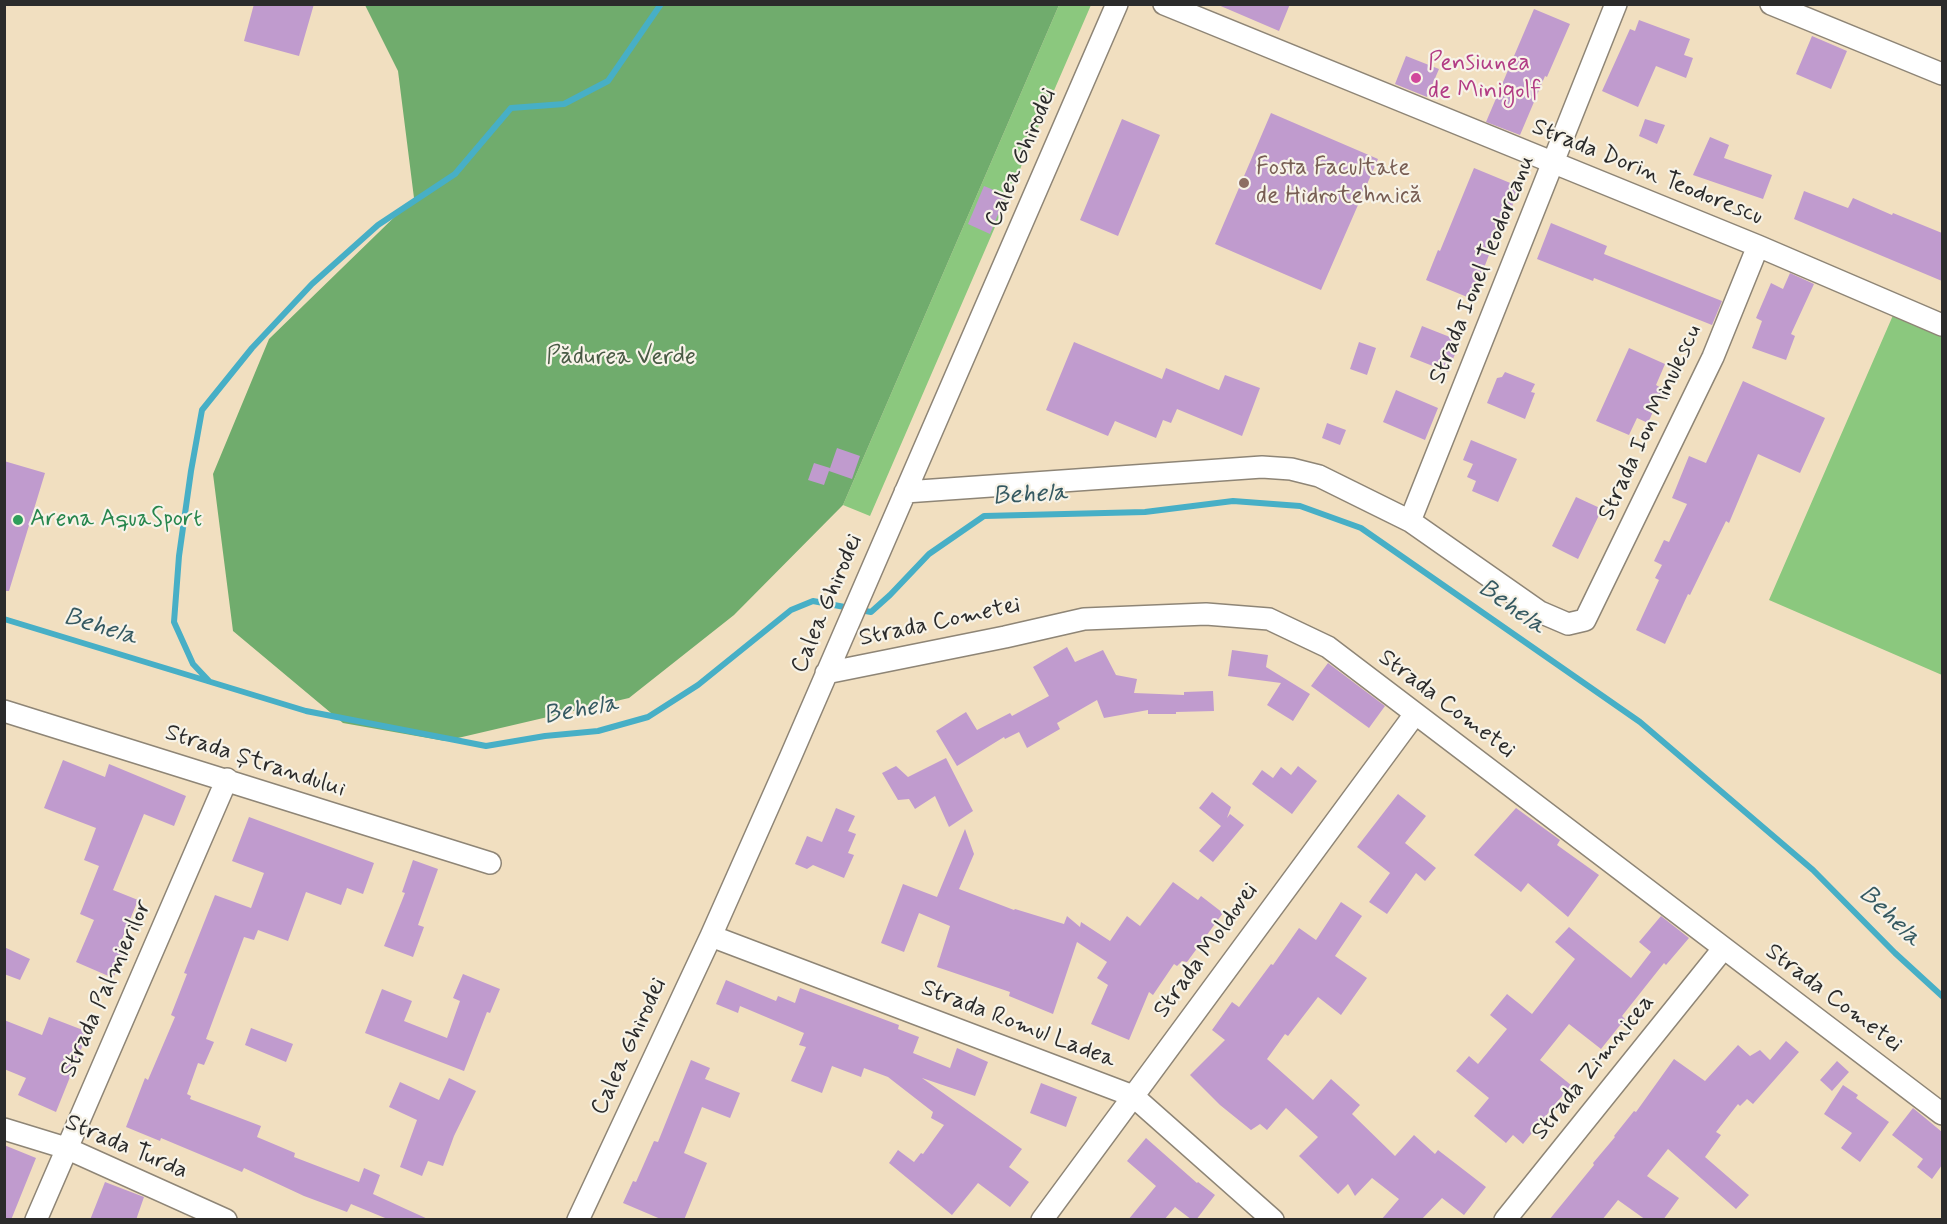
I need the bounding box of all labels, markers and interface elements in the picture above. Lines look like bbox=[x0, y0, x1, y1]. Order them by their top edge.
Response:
place label: Pensiunea de Minigolf bbox=[1428, 50, 1541, 106]
marker: Pensiunea de Minigolf bbox=[1409, 71, 1423, 85]
street label: Calea Ghirodei bbox=[980, 84, 1064, 232]
street label: Strada Dorin Teodorescu bbox=[1527, 113, 1767, 233]
street label: Strada Ionel Teodoreanu bbox=[1424, 151, 1542, 389]
place label: Fosta Facultate de Hidrotehnică bbox=[1256, 155, 1422, 211]
marker: Fosta Facultate de Hidrotehnică bbox=[1237, 176, 1251, 190]
street label: Strada Ion Minulescu bbox=[1593, 320, 1709, 526]
park label: Pădurea Verde bbox=[546, 344, 696, 372]
water label: Behela bbox=[992, 478, 1068, 514]
place label: Arena AquaSport bbox=[30, 506, 202, 534]
marker: Arena AquaSport bbox=[11, 513, 25, 527]
street label: Calea Ghirodei bbox=[786, 530, 870, 678]
water label: Behela bbox=[1471, 574, 1551, 642]
street label: Strada Cometei bbox=[857, 592, 1023, 654]
water label: Behela bbox=[59, 602, 141, 654]
street label: Strada Cometei bbox=[1372, 644, 1520, 766]
water label: Behela bbox=[541, 689, 621, 733]
street label: Strada Ștrandului bbox=[161, 719, 349, 805]
street label: Strada Moldovei bbox=[1148, 878, 1266, 1024]
water label: Behela bbox=[1851, 880, 1927, 954]
street label: Strada Palmierilor bbox=[55, 896, 159, 1082]
street label: Strada Cometei bbox=[1759, 938, 1907, 1060]
street label: Calea Ghirodei bbox=[586, 974, 674, 1120]
street label: Strada Romul Ladea bbox=[917, 975, 1119, 1075]
street label: Strada Zimnicea bbox=[1526, 989, 1662, 1147]
street label: Strada Turda bbox=[60, 1109, 192, 1187]

